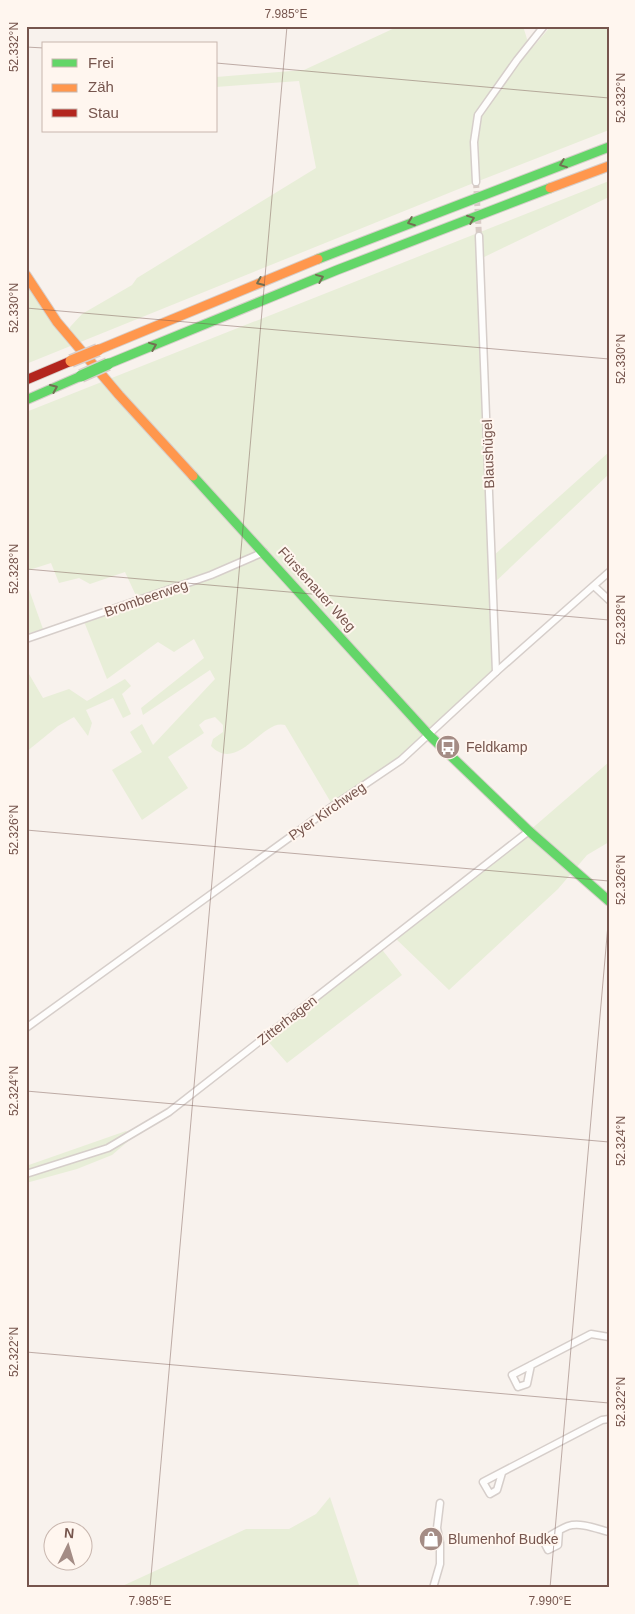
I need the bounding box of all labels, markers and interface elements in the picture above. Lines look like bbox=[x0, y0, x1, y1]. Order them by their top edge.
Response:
text: 7.985°E bbox=[265, 7, 307, 21]
text: 52.332°N bbox=[7, 22, 21, 72]
legend bbox=[42, 42, 218, 132]
text: Frei bbox=[88, 54, 114, 71]
text: 52.332°N bbox=[614, 73, 628, 123]
text: Zäh bbox=[88, 78, 114, 95]
text: Stau bbox=[88, 104, 119, 121]
one-way arrow bbox=[559, 158, 568, 168]
one-way arrow bbox=[466, 215, 475, 225]
one-way arrow bbox=[408, 216, 416, 226]
one-way arrow bbox=[315, 273, 324, 284]
one-way arrow bbox=[257, 277, 265, 287]
text: 52.330°N bbox=[7, 283, 21, 333]
text: 52.330°N bbox=[614, 334, 628, 384]
one-way arrow bbox=[148, 342, 157, 352]
one-way arrow bbox=[49, 384, 58, 395]
street label: Blaushügel bbox=[479, 419, 497, 489]
text: 52.328°N bbox=[7, 544, 21, 594]
street label: Fürstenauer Weg bbox=[275, 544, 359, 634]
street label: Brombeerweg bbox=[102, 576, 190, 620]
text: 52.328°N bbox=[614, 595, 628, 645]
bus stop icon: Feldkamp bbox=[435, 734, 461, 760]
place label: Feldkamp bbox=[466, 739, 528, 755]
street label: Pyer Kirchweg bbox=[285, 779, 369, 843]
text: 52.326°N bbox=[7, 805, 21, 855]
text: 52.326°N bbox=[614, 855, 628, 905]
street label: Zitterhagen bbox=[254, 992, 320, 1048]
text: 52.324°N bbox=[7, 1066, 21, 1116]
text: 52.324°N bbox=[614, 1116, 628, 1166]
text: 52.322°N bbox=[7, 1327, 21, 1377]
text: 52.322°N bbox=[614, 1377, 628, 1427]
north arrow bbox=[42, 1522, 92, 1572]
text: N bbox=[63, 1525, 75, 1541]
shop icon: Blumenhof Budke bbox=[418, 1526, 444, 1552]
place label: Blumenhof Budke bbox=[448, 1531, 559, 1547]
text: 7.985°E bbox=[129, 1594, 171, 1608]
text: 7.990°E bbox=[529, 1594, 571, 1608]

